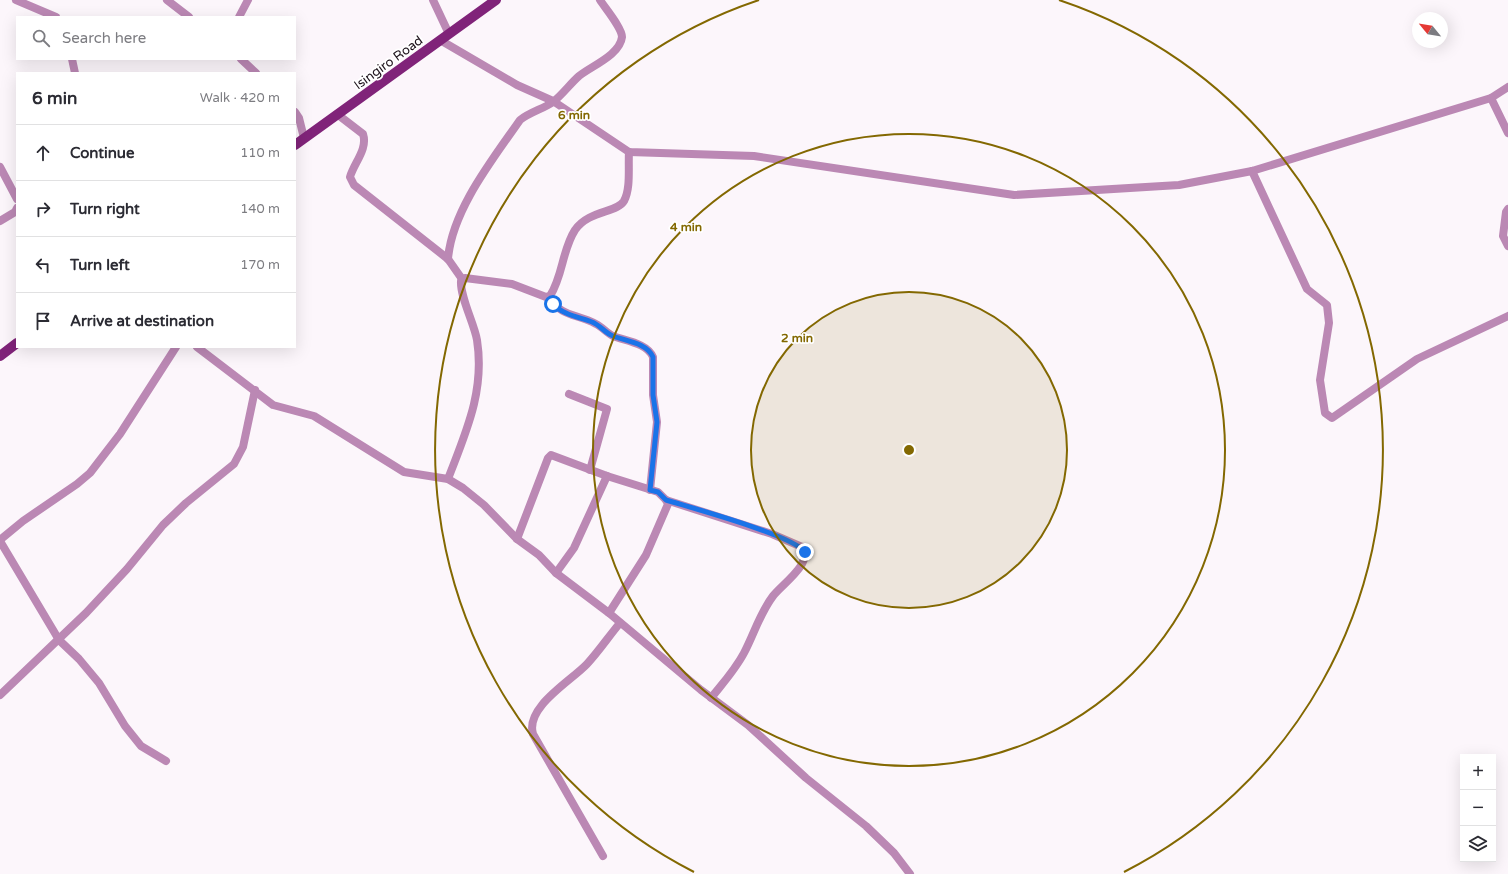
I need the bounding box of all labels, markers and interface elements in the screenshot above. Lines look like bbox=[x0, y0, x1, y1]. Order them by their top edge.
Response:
north arrow bbox=[1412, 12, 1448, 48]
search box bbox=[16, 16, 296, 60]
icon: search bbox=[30, 27, 52, 49]
text: Search here bbox=[62, 29, 146, 47]
street label: Isingiro Road bbox=[351, 32, 426, 93]
text: 6 min bbox=[32, 88, 77, 109]
text: Walk · 420 m bbox=[200, 90, 280, 106]
text: 6 min bbox=[558, 108, 590, 122]
icon: ahead bbox=[32, 142, 54, 164]
text: Continue bbox=[70, 144, 134, 162]
text: 110 m bbox=[240, 145, 280, 161]
icon: right bbox=[32, 198, 54, 220]
text: Turn right bbox=[70, 200, 140, 218]
text: 140 m bbox=[240, 201, 280, 217]
text: 4 min bbox=[670, 220, 702, 234]
icon: left bbox=[32, 254, 54, 276]
text: Turn left bbox=[70, 256, 130, 274]
text: 170 m bbox=[240, 257, 280, 273]
route start bbox=[544, 295, 562, 313]
icon: arrive bbox=[32, 310, 54, 332]
text: Arrive at destination bbox=[70, 312, 214, 330]
text: 2 min bbox=[781, 331, 813, 345]
centre of rings bbox=[902, 443, 916, 457]
route end bbox=[796, 543, 814, 561]
map controls bbox=[1460, 754, 1496, 862]
button: + bbox=[1460, 754, 1496, 790]
button: − bbox=[1460, 790, 1496, 826]
button: layers bbox=[1460, 826, 1496, 862]

